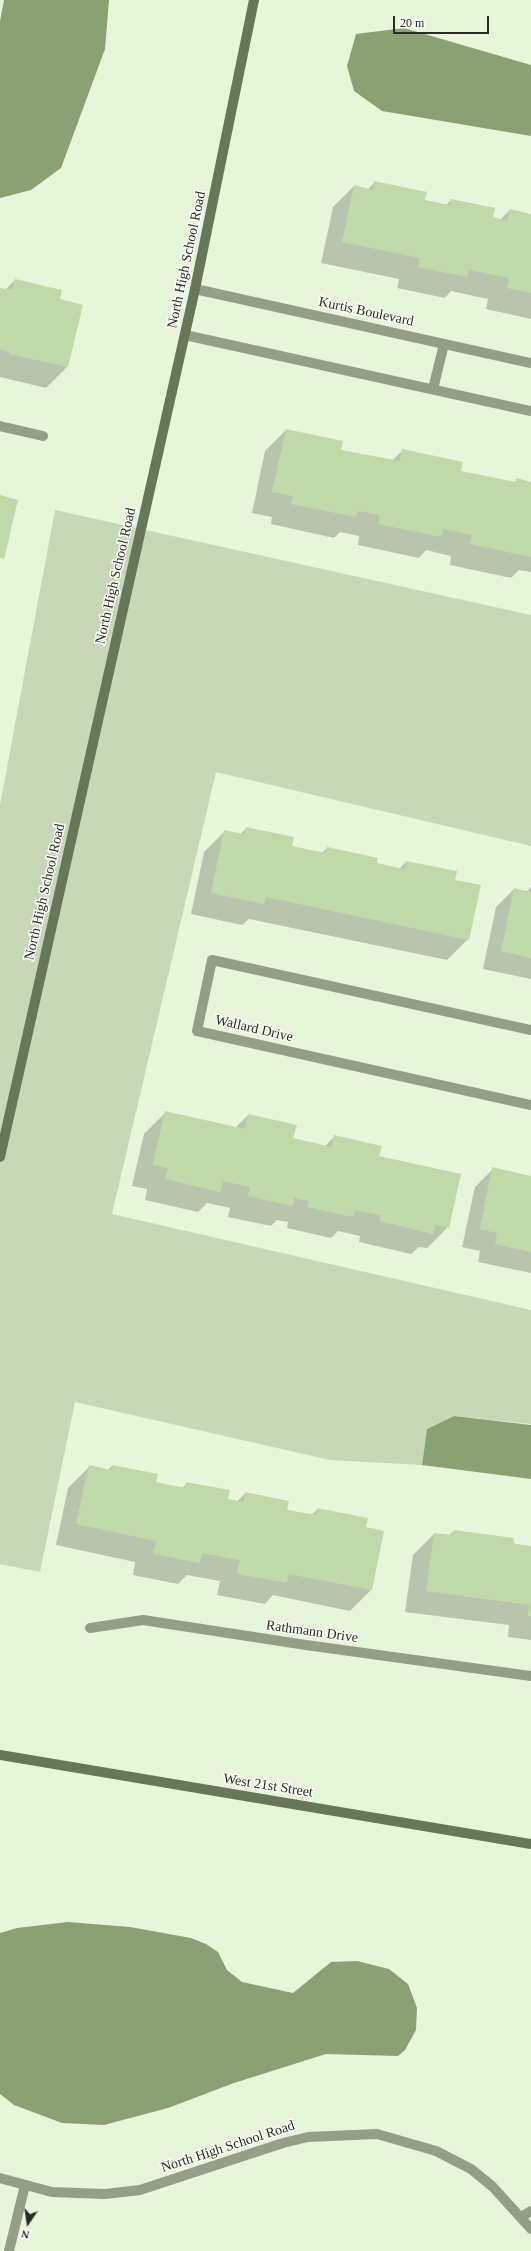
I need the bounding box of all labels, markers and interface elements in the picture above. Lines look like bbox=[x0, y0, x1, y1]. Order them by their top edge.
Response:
scale bar bbox=[395, 8, 491, 34]
text: 20 m bbox=[400, 16, 424, 30]
street label: North High School Road bbox=[164, 190, 210, 330]
street label: Kurtis Boulevard bbox=[317, 294, 415, 330]
street label: North High School Road bbox=[92, 506, 140, 646]
street label: North High School Road bbox=[21, 822, 69, 962]
street label: Wallard Drive bbox=[213, 1012, 295, 1046]
street label: Rathmann Drive bbox=[265, 1617, 359, 1647]
street label: West 21st Street bbox=[222, 1771, 314, 1801]
street label: North High School Road bbox=[159, 2117, 297, 2177]
north arrow bbox=[8, 2203, 48, 2243]
text: N bbox=[20, 2228, 31, 2241]

